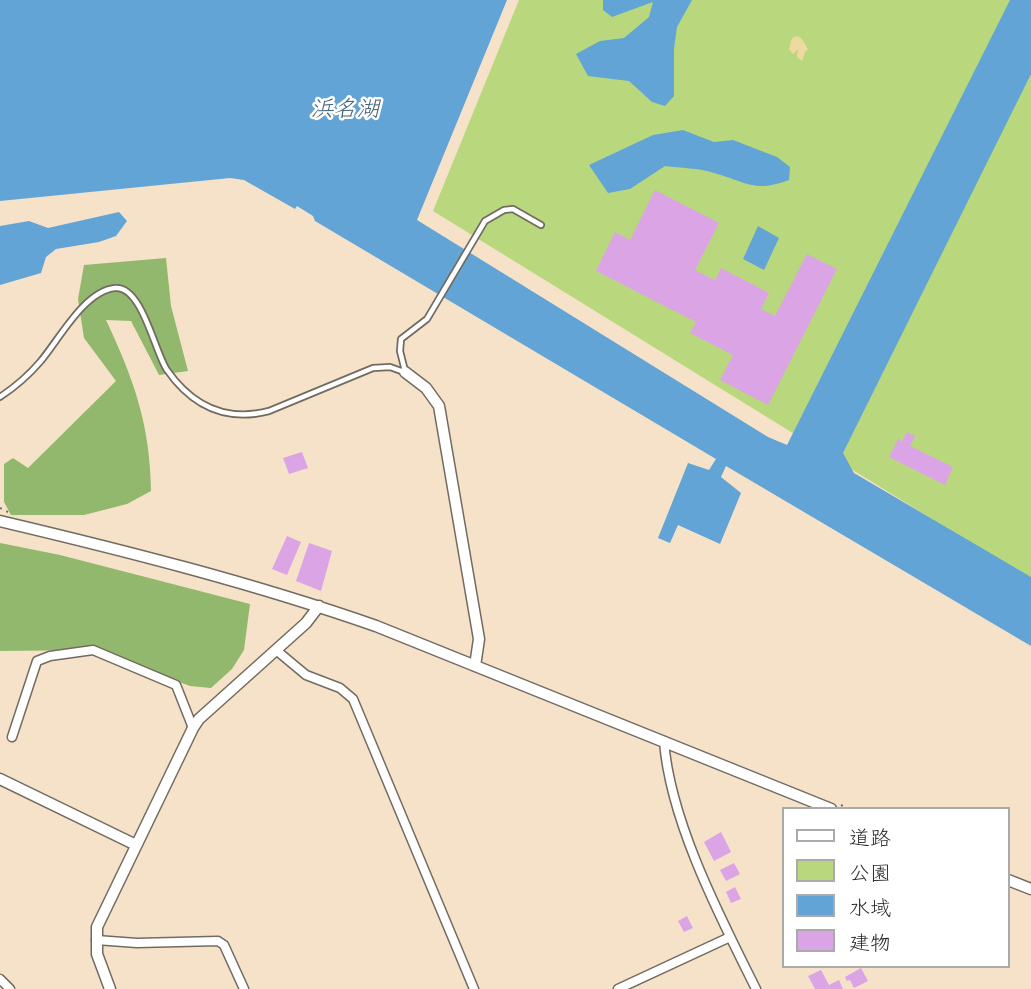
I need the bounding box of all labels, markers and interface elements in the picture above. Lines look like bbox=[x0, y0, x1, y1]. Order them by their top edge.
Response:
water label: 浜名湖 bbox=[311, 95, 379, 123]
legend bbox=[782, 807, 1010, 968]
text: 道路 bbox=[849, 824, 891, 851]
text: 公園 bbox=[849, 859, 891, 886]
text: 水域 bbox=[849, 894, 891, 921]
text: 建物 bbox=[849, 929, 891, 956]

